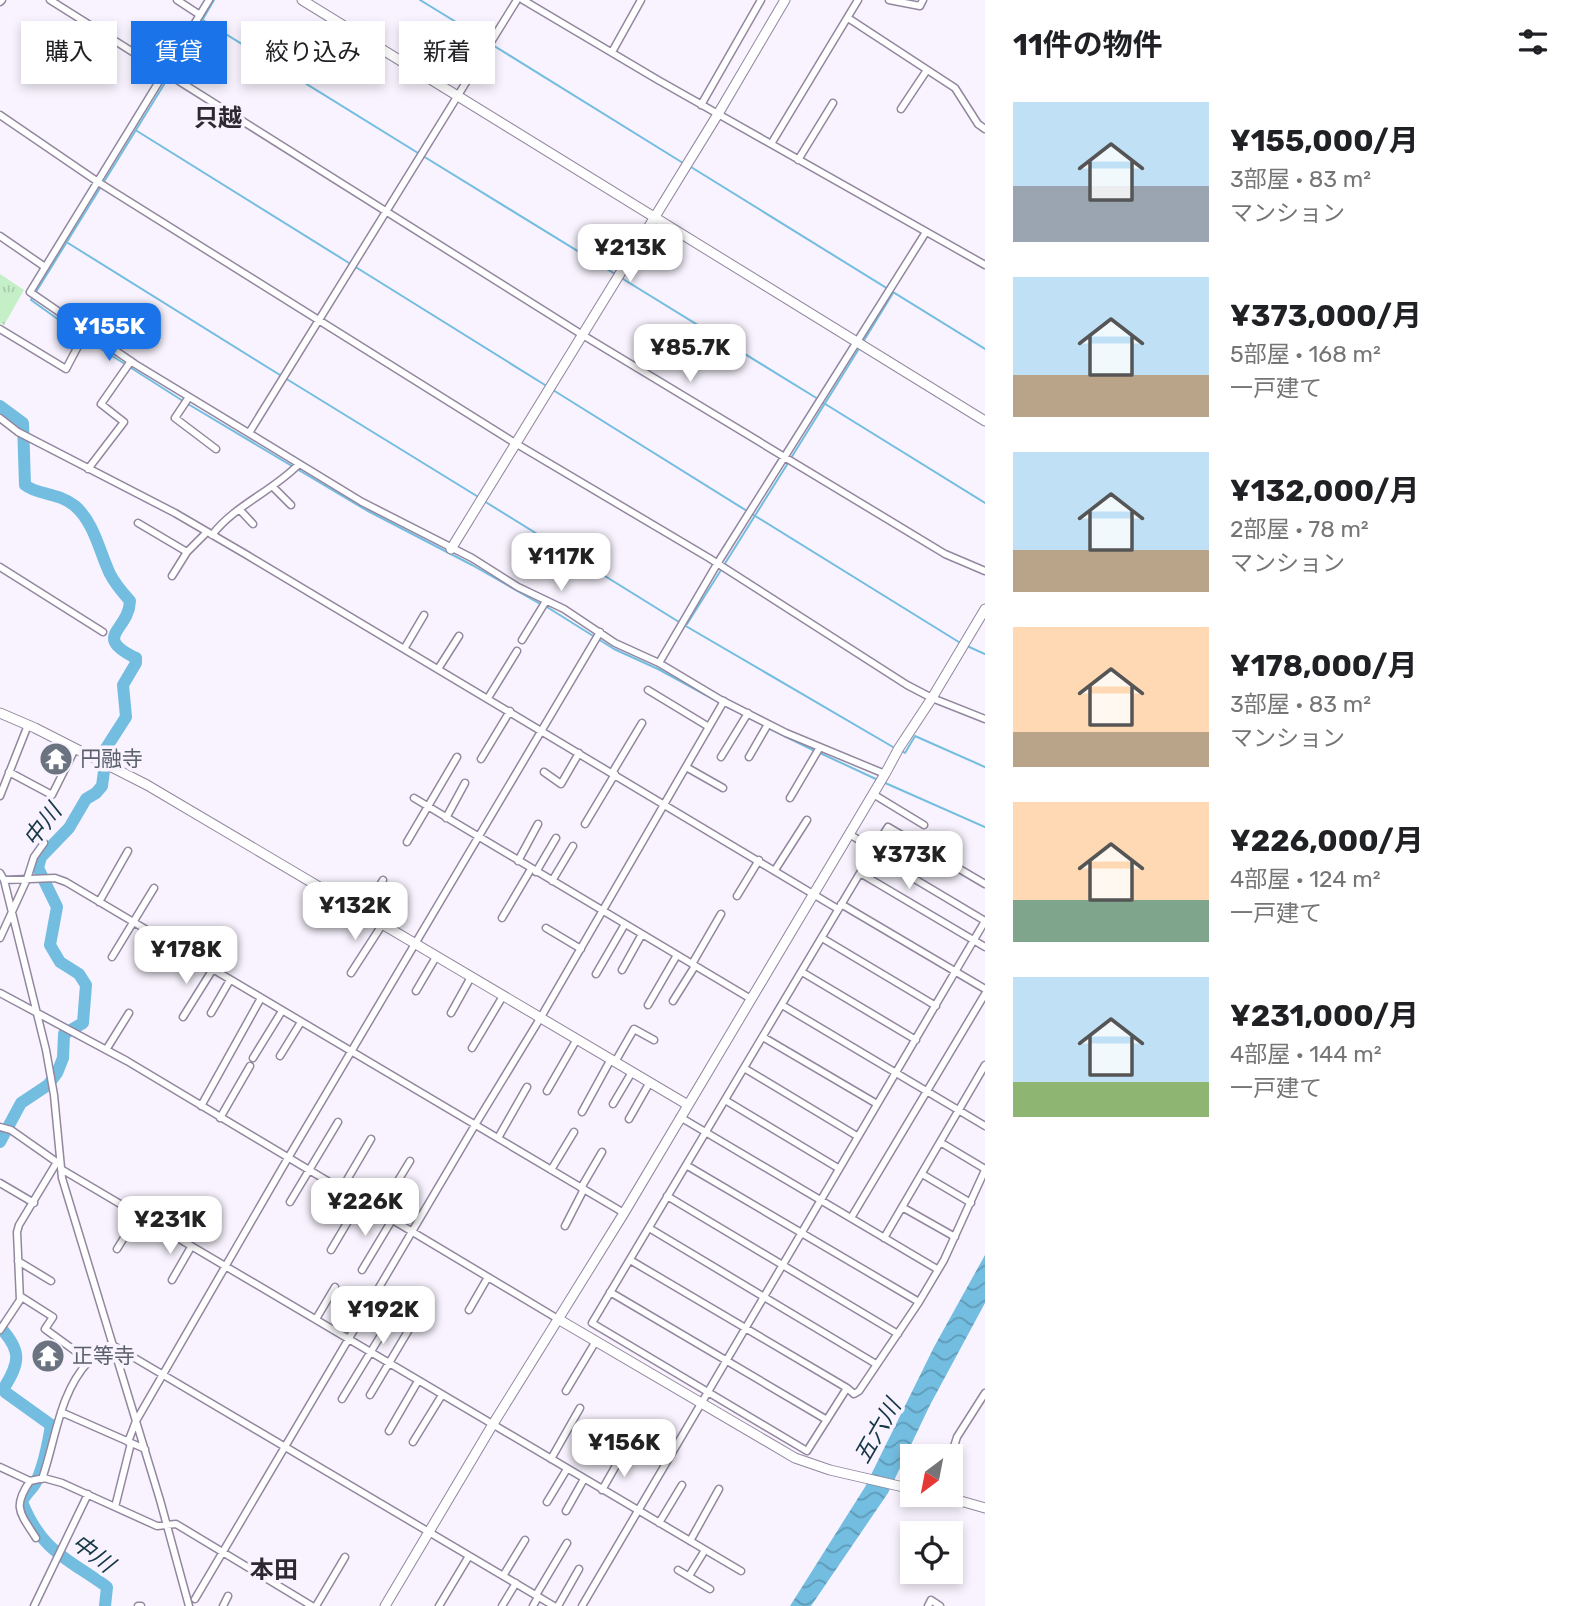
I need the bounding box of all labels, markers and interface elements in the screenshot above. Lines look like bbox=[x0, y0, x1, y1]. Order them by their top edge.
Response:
chip: 購入 bbox=[21, 21, 117, 84]
chip: 賃貸 bbox=[131, 21, 227, 84]
chip: 絞り込み bbox=[241, 21, 385, 84]
chip: 新着 bbox=[399, 21, 495, 84]
icon: filters bbox=[1514, 23, 1552, 61]
text: 11件の物件 bbox=[1013, 27, 1163, 63]
district label: 只越 bbox=[194, 104, 242, 132]
text: ¥155,000/月 bbox=[1230, 123, 1419, 159]
icon: home bbox=[1069, 130, 1153, 214]
text: 3部屋 · 83 m² bbox=[1230, 165, 1371, 193]
text: マンション bbox=[1230, 199, 1345, 227]
pin: ¥213K bbox=[581, 224, 679, 284]
text: ¥213K bbox=[594, 233, 666, 261]
text: ¥373,000/月 bbox=[1230, 298, 1422, 334]
pin: ¥155K bbox=[60, 304, 158, 363]
icon: home bbox=[1069, 305, 1153, 389]
text: ¥155K bbox=[73, 312, 145, 340]
pin: ¥85.7K bbox=[633, 324, 747, 384]
text: ¥85.7K bbox=[650, 333, 730, 361]
text: 5部屋 · 168 m² bbox=[1230, 340, 1381, 368]
text: 一戸建て bbox=[1230, 374, 1322, 402]
text: ¥132,000/月 bbox=[1230, 473, 1419, 509]
icon: home bbox=[1069, 480, 1153, 564]
text: 2部屋 · 78 m² bbox=[1230, 515, 1369, 543]
pin: ¥117K bbox=[512, 534, 610, 593]
text: ¥117K bbox=[527, 542, 595, 570]
text: マンション bbox=[1230, 549, 1345, 577]
text: ¥178,000/月 bbox=[1230, 648, 1418, 684]
icon: home bbox=[1069, 655, 1153, 739]
text: 3部屋 · 83 m² bbox=[1230, 690, 1371, 718]
text: マンション bbox=[1230, 724, 1345, 752]
temple icon: 円融寺 bbox=[37, 740, 75, 778]
place label: 円融寺 bbox=[80, 746, 143, 771]
water label: 中川 bbox=[17, 796, 69, 852]
text: ¥226,000/月 bbox=[1230, 823, 1424, 859]
icon: home bbox=[1069, 830, 1153, 914]
pin: ¥373K bbox=[860, 832, 958, 891]
text: ¥373K bbox=[872, 840, 946, 868]
text: 4部屋 · 124 m² bbox=[1230, 865, 1380, 893]
pin: ¥132K bbox=[306, 883, 404, 942]
text: ¥132K bbox=[319, 891, 391, 919]
text: 一戸建て bbox=[1230, 899, 1322, 927]
pin: ¥178K bbox=[137, 926, 235, 986]
text: ¥178K bbox=[150, 935, 222, 963]
text: ¥231,000/月 bbox=[1230, 998, 1419, 1034]
icon: home bbox=[1069, 1005, 1153, 1089]
text: 4部屋 · 144 m² bbox=[1230, 1040, 1381, 1068]
text: 一戸建て bbox=[1230, 1074, 1322, 1102]
pin: ¥226K bbox=[316, 1178, 414, 1238]
text: ¥226K bbox=[327, 1187, 403, 1215]
pin: ¥231K bbox=[121, 1196, 219, 1256]
text: ¥231K bbox=[134, 1205, 206, 1233]
pin: ¥192K bbox=[334, 1286, 432, 1346]
text: ¥192K bbox=[347, 1295, 419, 1323]
temple icon: 正等寺 bbox=[29, 1337, 67, 1375]
place label: 正等寺 bbox=[72, 1343, 135, 1368]
water label: 五六川 bbox=[848, 1392, 908, 1468]
pin: ¥156K bbox=[575, 1420, 673, 1479]
text: ¥156K bbox=[588, 1428, 660, 1456]
north arrow bbox=[900, 1444, 962, 1507]
map controls bbox=[900, 1444, 963, 1584]
button: locate bbox=[900, 1521, 963, 1584]
water label: 中川 bbox=[66, 1528, 122, 1580]
district label: 本田 bbox=[250, 1556, 298, 1584]

